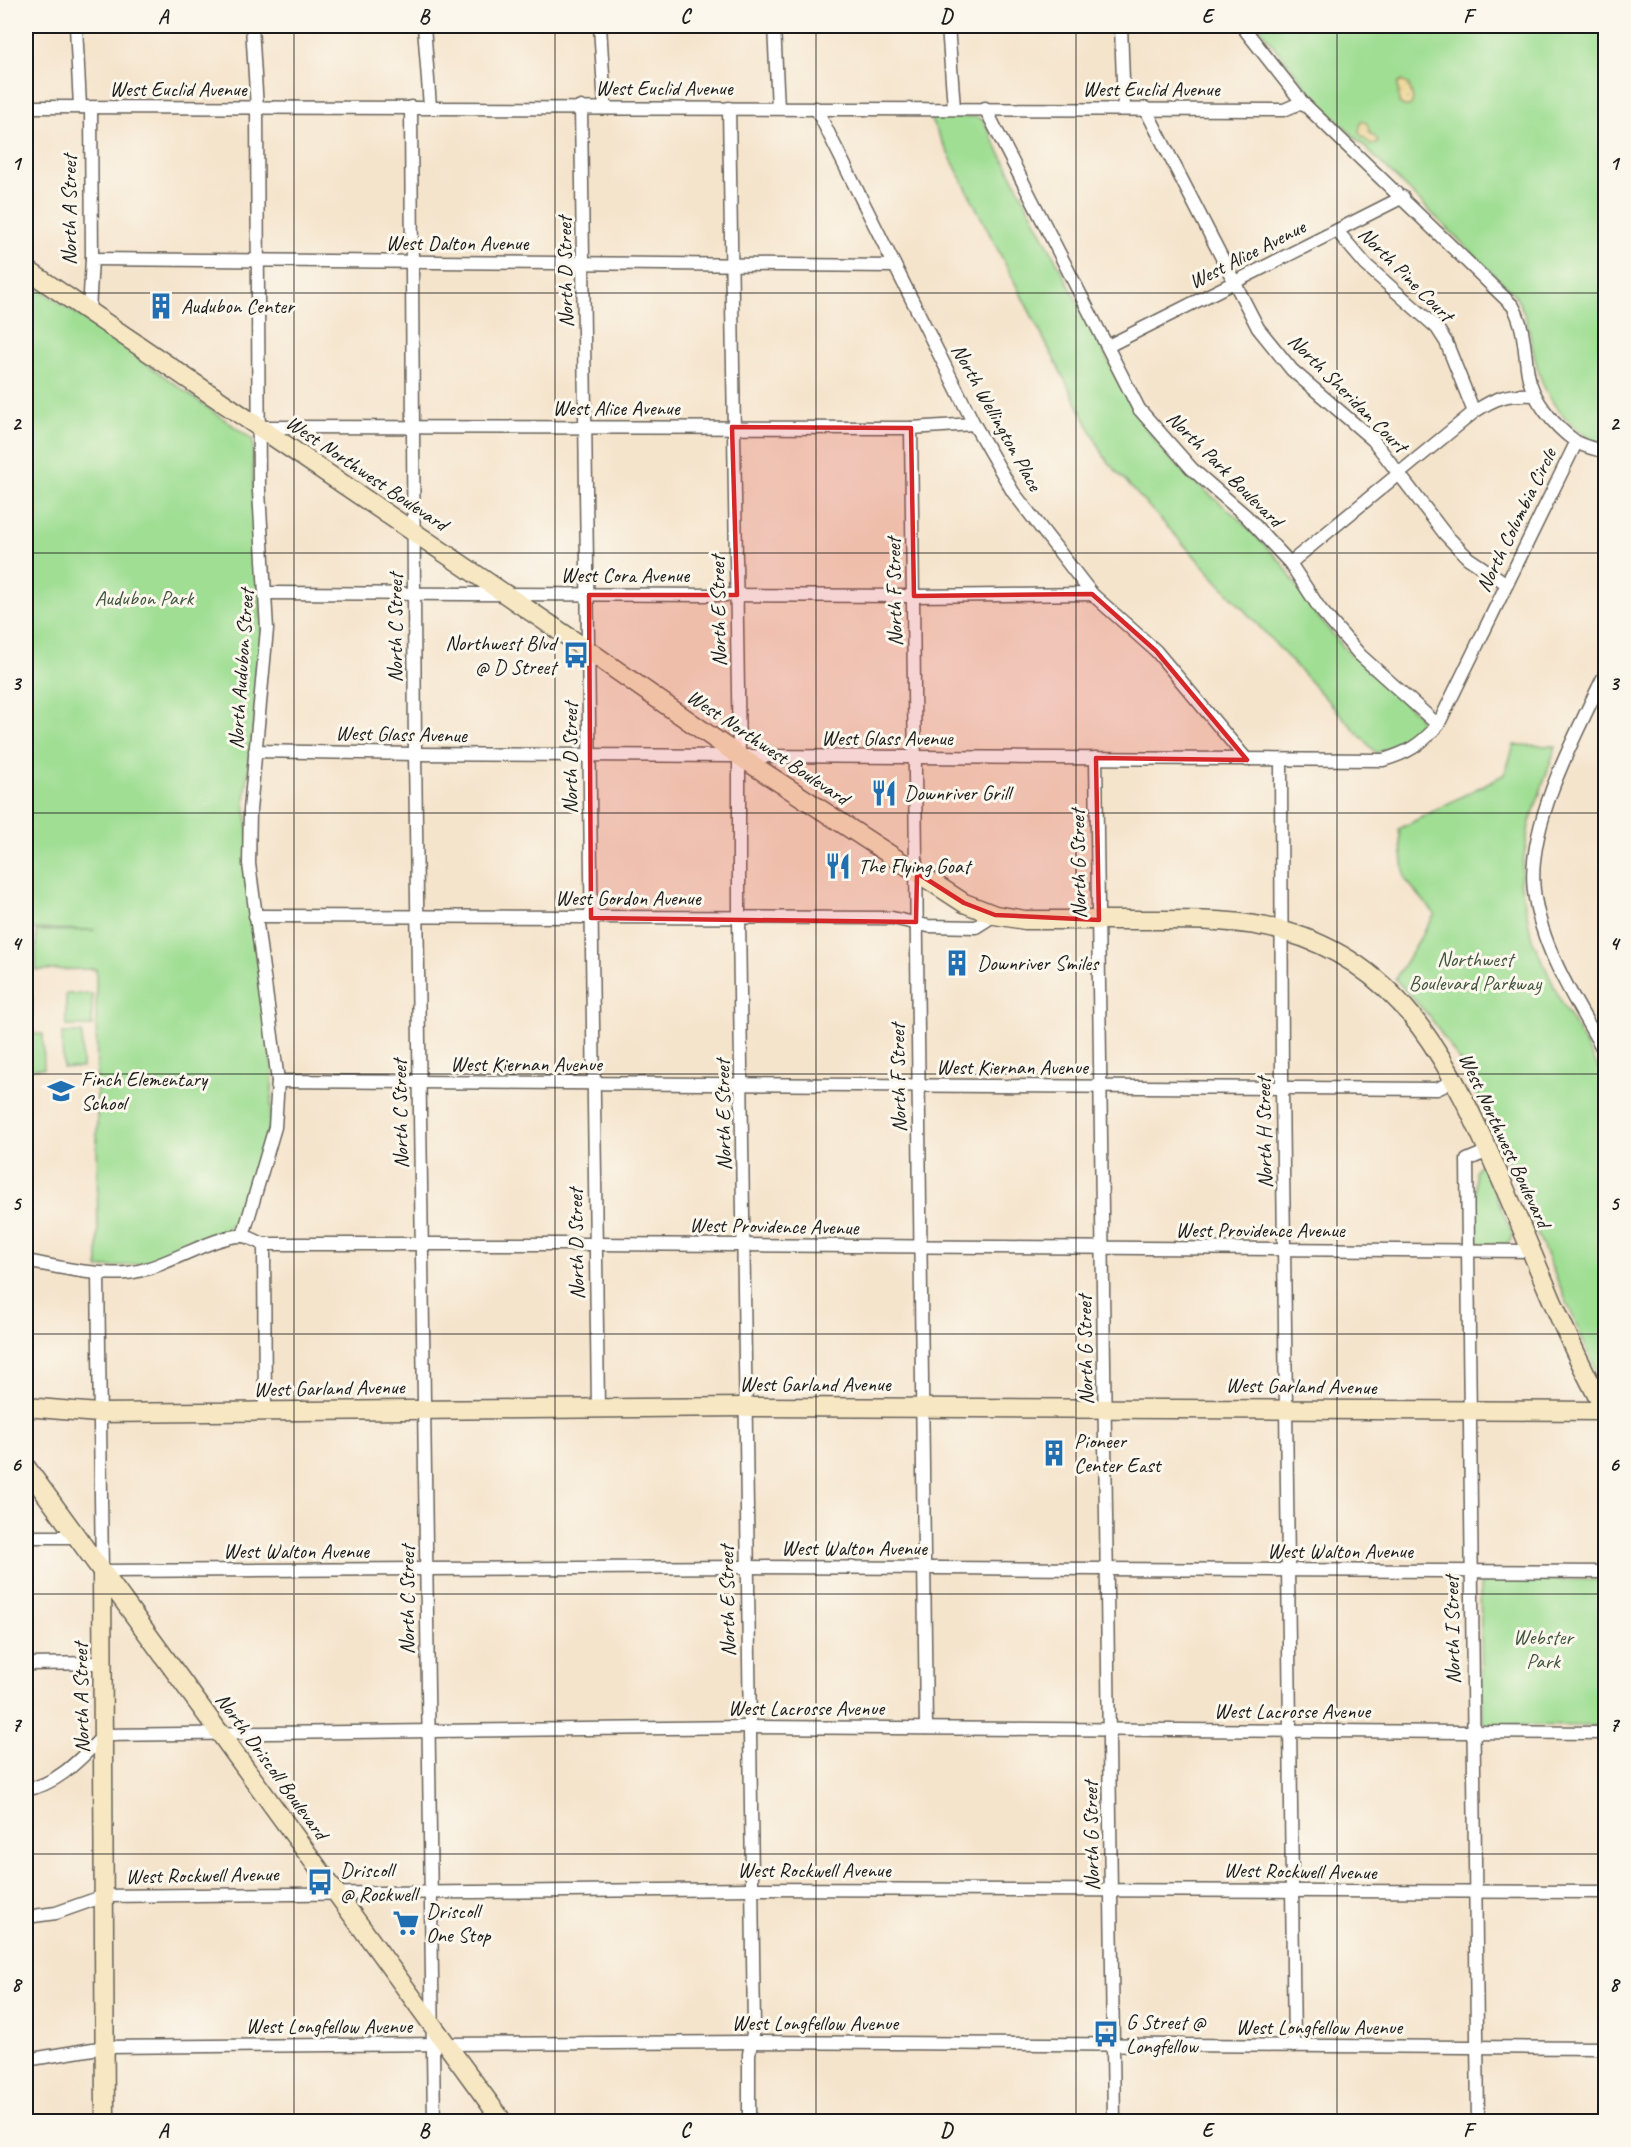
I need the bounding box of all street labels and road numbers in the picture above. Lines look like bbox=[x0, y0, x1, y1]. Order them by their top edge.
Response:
street label: West Euclid Avenue bbox=[595, 75, 734, 101]
street label: West Euclid Avenue bbox=[109, 76, 248, 102]
street label: West Euclid Avenue bbox=[1082, 76, 1221, 102]
street label: North A Street bbox=[56, 152, 82, 265]
street label: North D Street bbox=[551, 213, 579, 328]
street label: West Alice Avenue bbox=[1184, 213, 1311, 294]
street label: North Pine Court bbox=[1353, 221, 1461, 329]
street label: West Dalton Avenue bbox=[386, 230, 530, 256]
street label: North Sheridan Court bbox=[1283, 328, 1415, 460]
street label: North Wellington Place bbox=[946, 339, 1049, 496]
street label: West Alice Avenue bbox=[552, 395, 681, 421]
street label: North Park Boulevard bbox=[1161, 405, 1291, 535]
street label: West Northwest Boulevard bbox=[281, 409, 455, 538]
street label: North Columbia Circle bbox=[1470, 442, 1563, 596]
street label: North F Street bbox=[880, 534, 908, 647]
street label: North E Street bbox=[704, 552, 732, 667]
street label: West Cora Avenue bbox=[561, 562, 690, 588]
street label: North C Street bbox=[382, 570, 408, 683]
street label: North Audubon Street bbox=[222, 585, 260, 750]
street label: West Northwest Boulevard bbox=[682, 683, 856, 812]
street label: North D Street bbox=[557, 699, 583, 814]
street label: West Glass Avenue bbox=[335, 720, 468, 748]
street label: West Glass Avenue bbox=[821, 725, 954, 751]
street label: North G Street bbox=[1064, 806, 1092, 919]
street label: West Gordon Avenue bbox=[555, 885, 702, 911]
street label: North F Street bbox=[884, 1020, 912, 1133]
street label: West Northwest Boulevard bbox=[1453, 1049, 1558, 1234]
street label: West Kiernan Avenue bbox=[450, 1051, 604, 1077]
street label: West Kiernan Avenue bbox=[936, 1054, 1090, 1080]
street label: North C Street bbox=[386, 1056, 414, 1169]
street label: North E Street bbox=[709, 1056, 737, 1171]
street label: North H Street bbox=[1250, 1074, 1278, 1189]
street label: North D Street bbox=[562, 1185, 590, 1300]
street label: West Providence Avenue bbox=[689, 1212, 860, 1240]
street label: West Providence Avenue bbox=[1175, 1217, 1346, 1243]
street label: North G Street bbox=[1071, 1292, 1099, 1405]
street label: West Garland Avenue bbox=[740, 1371, 892, 1397]
street label: West Garland Avenue bbox=[1225, 1372, 1378, 1400]
street label: West Garland Avenue bbox=[253, 1374, 406, 1402]
street label: West Walton Avenue bbox=[781, 1535, 928, 1561]
street label: West Walton Avenue bbox=[223, 1538, 370, 1564]
street label: West Walton Avenue bbox=[1267, 1538, 1414, 1564]
street label: North C Street bbox=[394, 1542, 420, 1655]
street label: North E Street bbox=[713, 1542, 741, 1657]
street label: North I Street bbox=[1438, 1573, 1466, 1684]
street label: North A Street bbox=[67, 1639, 95, 1753]
street label: North Driscoll Boulevard bbox=[210, 1687, 336, 1847]
street label: West Lacrosse Avenue bbox=[728, 1695, 886, 1721]
street label: West Lacrosse Avenue bbox=[1214, 1698, 1372, 1724]
street label: North G Street bbox=[1077, 1778, 1105, 1891]
street label: West Rockwell Avenue bbox=[738, 1857, 892, 1883]
street label: West Rockwell Avenue bbox=[1223, 1857, 1378, 1885]
street label: West Rockwell Avenue bbox=[125, 1861, 280, 1889]
street label: West Longfellow Avenue bbox=[732, 2010, 900, 2036]
street label: West Longfellow Avenue bbox=[246, 2013, 414, 2039]
street label: West Longfellow Avenue bbox=[1236, 2014, 1404, 2040]

